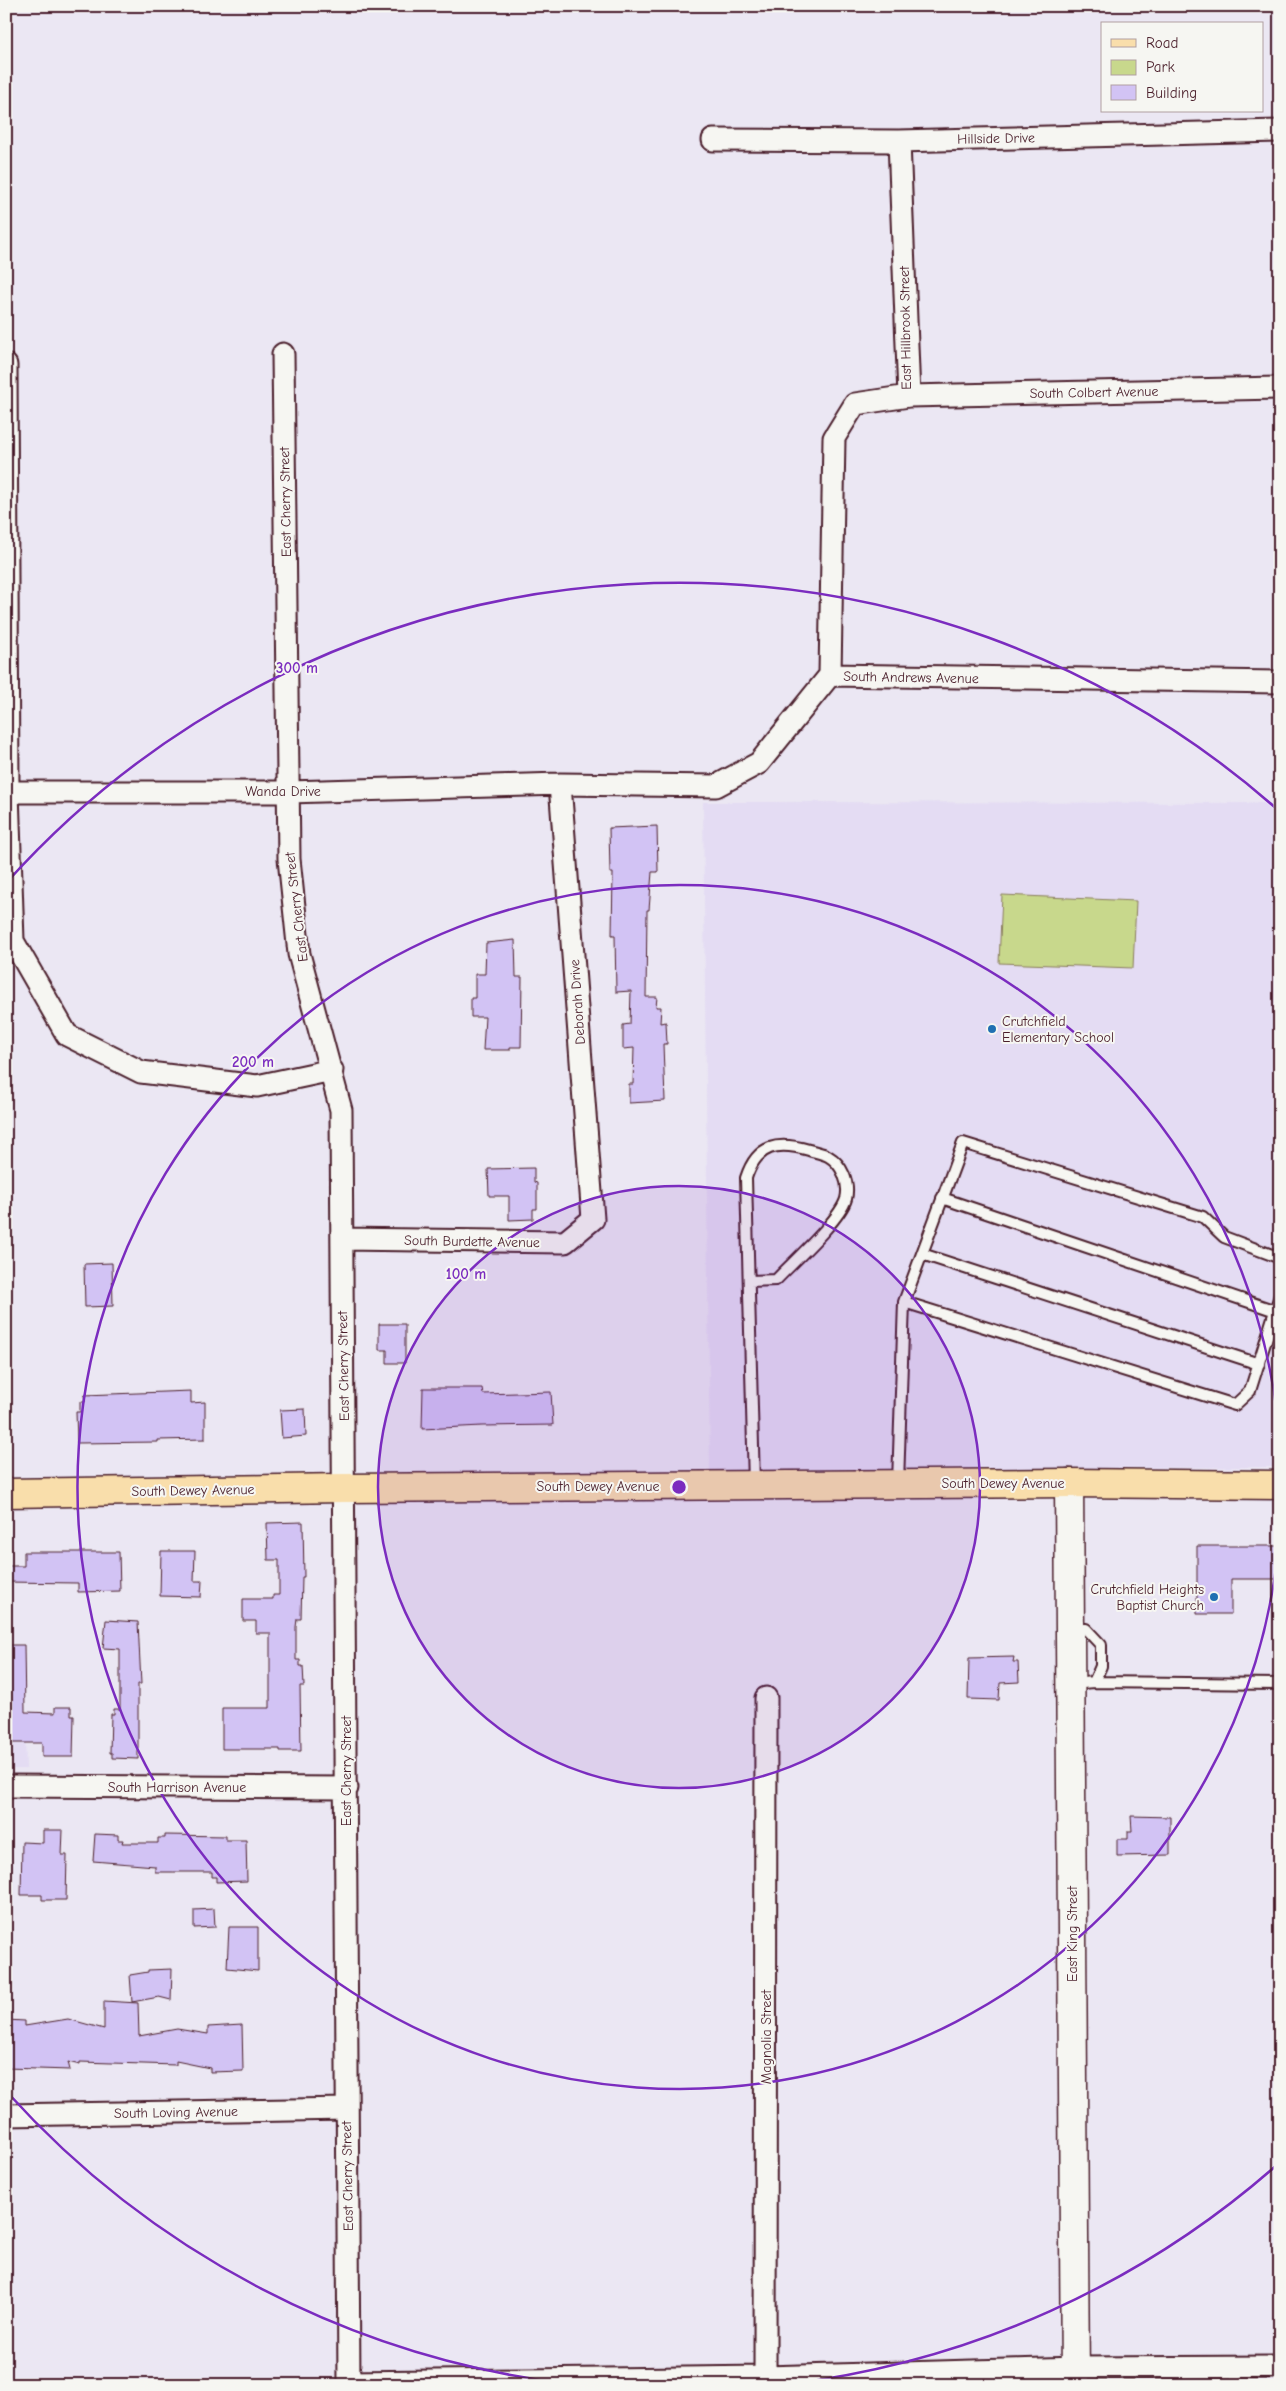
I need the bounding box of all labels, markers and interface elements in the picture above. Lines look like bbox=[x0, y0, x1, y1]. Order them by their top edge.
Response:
legend bbox=[1101, 22, 1264, 112]
text: Road bbox=[1146, 34, 1178, 52]
text: Park bbox=[1146, 58, 1175, 76]
text: Building bbox=[1146, 84, 1197, 102]
street label: Hillside Drive bbox=[957, 129, 1035, 148]
street label: East Hillbrook Street bbox=[896, 265, 915, 390]
street label: South Colbert Avenue bbox=[1029, 383, 1159, 402]
street label: East Cherry Street bbox=[276, 446, 295, 557]
text: 300 m bbox=[276, 659, 318, 677]
street label: South Andrews Avenue bbox=[843, 668, 979, 687]
street label: Wanda Drive bbox=[245, 783, 321, 800]
street label: East Cherry Street bbox=[281, 850, 312, 963]
street label: Deborah Drive bbox=[566, 959, 589, 1045]
place label: Crutchfield Elementary School bbox=[1002, 1013, 1114, 1046]
marker: Crutchfield Elementary School bbox=[986, 1023, 998, 1035]
text: 200 m bbox=[232, 1053, 274, 1071]
street label: South Burdette Avenue bbox=[404, 1232, 540, 1251]
text: 100 m bbox=[446, 1265, 486, 1283]
street label: East Cherry Street bbox=[334, 1310, 353, 1421]
street label: South Dewey Avenue bbox=[942, 1475, 1065, 1492]
street label: South Dewey Avenue bbox=[537, 1478, 660, 1495]
centre of rings bbox=[670, 1478, 688, 1496]
street label: South Dewey Avenue bbox=[131, 1481, 255, 1500]
place label: Crutchfield Heights Baptist Church bbox=[1091, 1581, 1204, 1614]
marker: Crutchfield Heights Baptist Church bbox=[1208, 1591, 1220, 1603]
street label: East Cherry Street bbox=[338, 1715, 355, 1826]
street label: South Harrison Avenue bbox=[108, 1779, 246, 1796]
street label: East King Street bbox=[1064, 1885, 1081, 1982]
street label: Magnolia Street bbox=[758, 1989, 775, 2084]
street label: South Loving Avenue bbox=[114, 2103, 238, 2122]
street label: East Cherry Street bbox=[338, 2120, 357, 2231]

